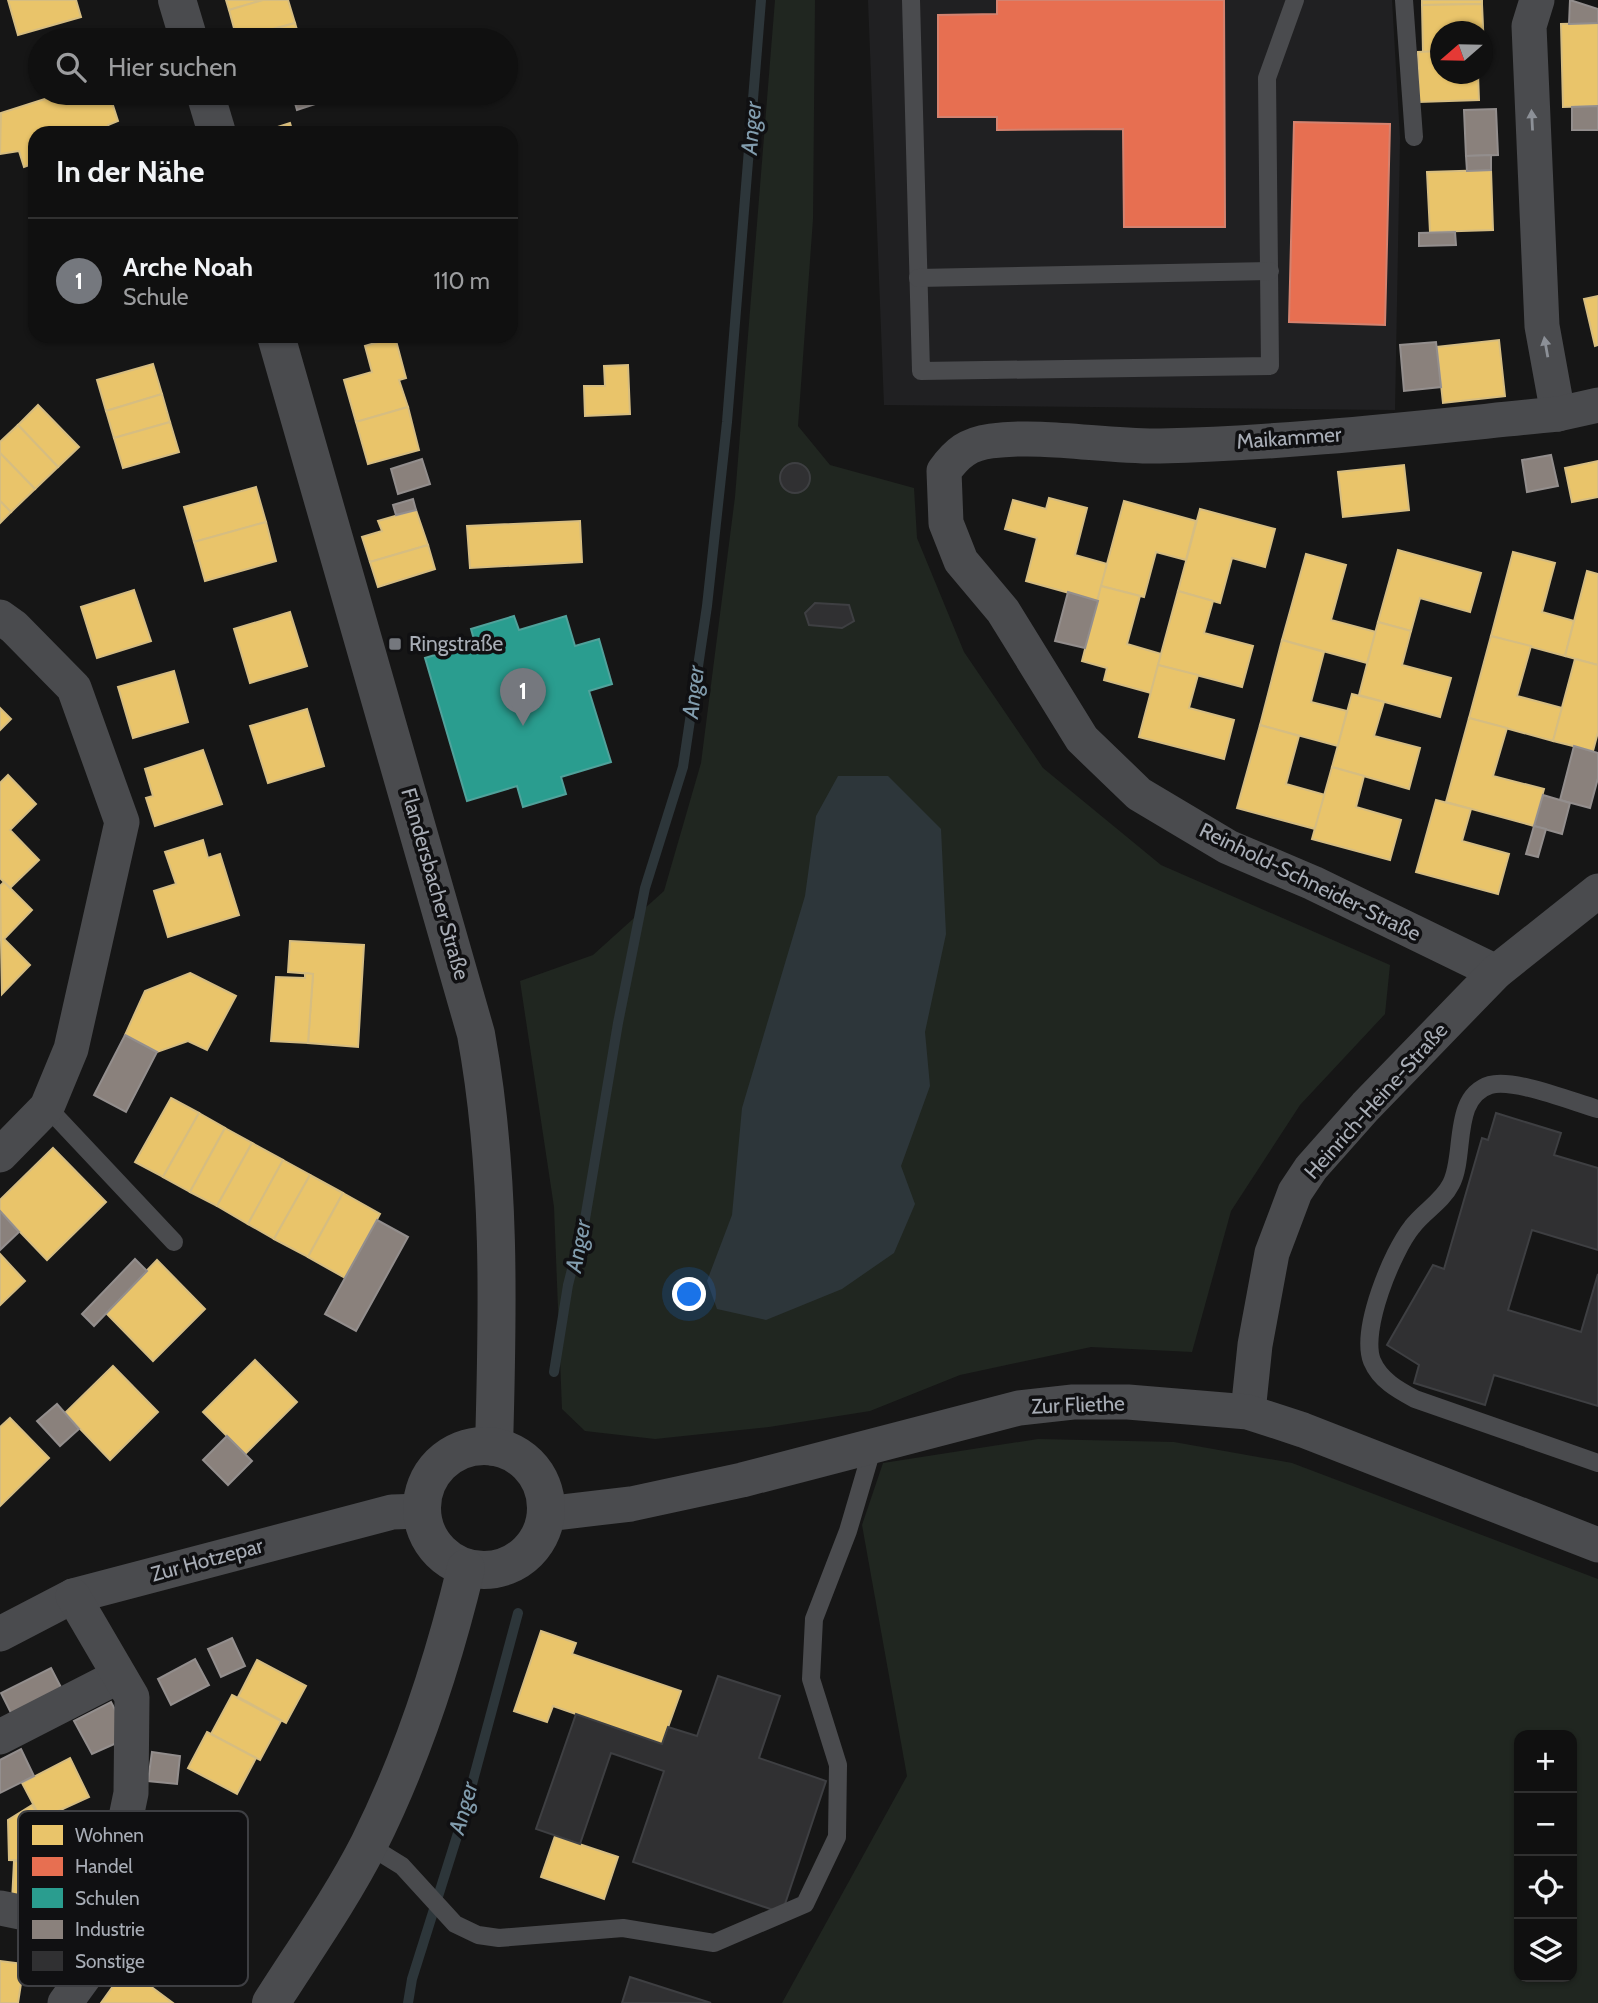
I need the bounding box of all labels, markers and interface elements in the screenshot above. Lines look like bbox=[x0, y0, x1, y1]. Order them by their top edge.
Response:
north arrow bbox=[1430, 21, 1493, 84]
search box bbox=[28, 28, 518, 105]
icon: search bbox=[52, 48, 90, 86]
text: Hier suchen bbox=[108, 51, 237, 83]
water label: Anger bbox=[735, 99, 767, 157]
one-way arrow bbox=[1527, 109, 1538, 131]
text: In der Nähe bbox=[56, 153, 205, 190]
text: Arche Noah bbox=[123, 251, 253, 283]
text: 1 bbox=[75, 267, 83, 295]
text: 110 m bbox=[434, 267, 490, 295]
text: Schule bbox=[123, 283, 188, 311]
one-way arrow bbox=[1540, 336, 1551, 358]
street label: Maikammer bbox=[1236, 421, 1343, 454]
place label: Ringstraße bbox=[409, 631, 504, 656]
marker: Ringstraße bbox=[387, 636, 403, 652]
water label: Anger bbox=[676, 663, 710, 721]
pin: 1 bbox=[500, 668, 546, 726]
street label: Flandersbacher Straße bbox=[396, 785, 475, 983]
street label: Reinhold-Schneider-Straße bbox=[1196, 817, 1425, 946]
street label: Heinrich-Heine-Straße bbox=[1299, 1017, 1453, 1184]
water label: Anger bbox=[559, 1216, 597, 1276]
your location bbox=[672, 1277, 706, 1311]
street label: Zur Fliethe bbox=[1031, 1390, 1125, 1419]
street label: Zur Hotzepar bbox=[148, 1532, 266, 1586]
map controls bbox=[1514, 1730, 1577, 1982]
button: + bbox=[1514, 1730, 1577, 1793]
water label: Anger bbox=[442, 1778, 484, 1838]
button: − bbox=[1514, 1793, 1577, 1856]
legend bbox=[18, 1811, 248, 1986]
text: Wohnen bbox=[75, 1824, 144, 1847]
text: Handel bbox=[75, 1855, 133, 1878]
button: locate bbox=[1514, 1856, 1577, 1919]
text: Schulen bbox=[75, 1887, 140, 1910]
text: Industrie bbox=[75, 1918, 145, 1941]
button: layers bbox=[1514, 1919, 1577, 1982]
text: Sonstige bbox=[75, 1950, 145, 1973]

